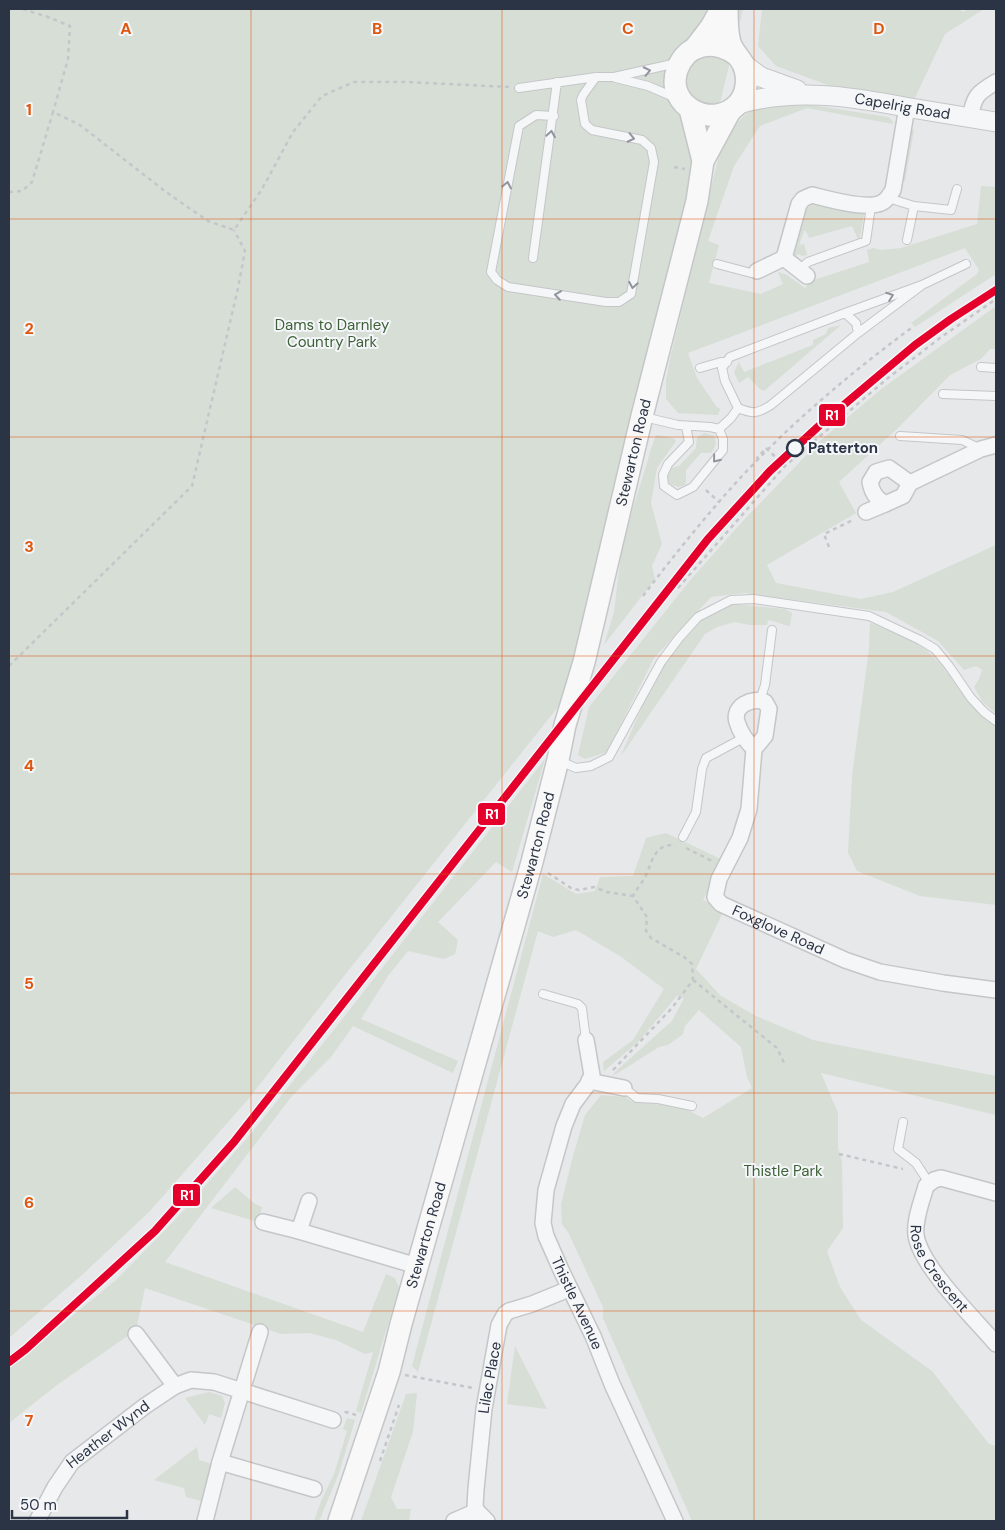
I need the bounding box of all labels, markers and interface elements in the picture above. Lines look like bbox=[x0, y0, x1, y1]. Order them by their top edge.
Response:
text: A bbox=[120, 18, 132, 39]
text: B bbox=[372, 18, 382, 39]
text: C bbox=[622, 18, 634, 39]
text: D bbox=[873, 18, 885, 39]
one-way arrow bbox=[643, 66, 652, 76]
street label: Capelrig Road bbox=[853, 89, 952, 124]
text: 1 bbox=[26, 99, 32, 120]
one-way arrow bbox=[545, 130, 556, 138]
one-way arrow bbox=[626, 132, 635, 143]
one-way arrow bbox=[502, 180, 512, 189]
one-way arrow bbox=[628, 281, 638, 289]
one-way arrow bbox=[553, 290, 561, 301]
one-way arrow bbox=[886, 292, 894, 302]
park label: Dams to Darnley Country Park bbox=[275, 315, 390, 352]
text: 2 bbox=[24, 318, 34, 339]
street label: Stewarton Road bbox=[611, 397, 656, 508]
line badge: R1 bbox=[818, 403, 846, 427]
text: R1 bbox=[825, 406, 839, 424]
place label: Patterton bbox=[808, 438, 878, 458]
marker: Patterton bbox=[786, 439, 804, 457]
one-way arrow bbox=[713, 453, 721, 462]
text: 3 bbox=[24, 536, 34, 557]
text: 4 bbox=[24, 755, 34, 776]
street label: Stewarton Road bbox=[512, 790, 559, 901]
line badge: R1 bbox=[477, 802, 506, 826]
text: R1 bbox=[485, 805, 499, 823]
street label: Foxglove Road bbox=[729, 900, 827, 959]
text: 5 bbox=[24, 973, 34, 994]
park label: Thistle Park bbox=[743, 1161, 823, 1181]
street label: Stewarton Road bbox=[402, 1180, 451, 1291]
line badge: R1 bbox=[172, 1183, 201, 1207]
text: R1 bbox=[180, 1186, 194, 1204]
text: 6 bbox=[24, 1192, 34, 1213]
street label: Rose Crescent bbox=[906, 1225, 973, 1317]
street label: Thistle Avenue bbox=[546, 1254, 607, 1352]
street label: Lilac Place bbox=[474, 1340, 506, 1415]
street label: Heather Wynd bbox=[62, 1396, 154, 1473]
text: 7 bbox=[25, 1410, 34, 1431]
scale bar bbox=[12, 1488, 128, 1520]
text: 50 m bbox=[20, 1495, 57, 1515]

